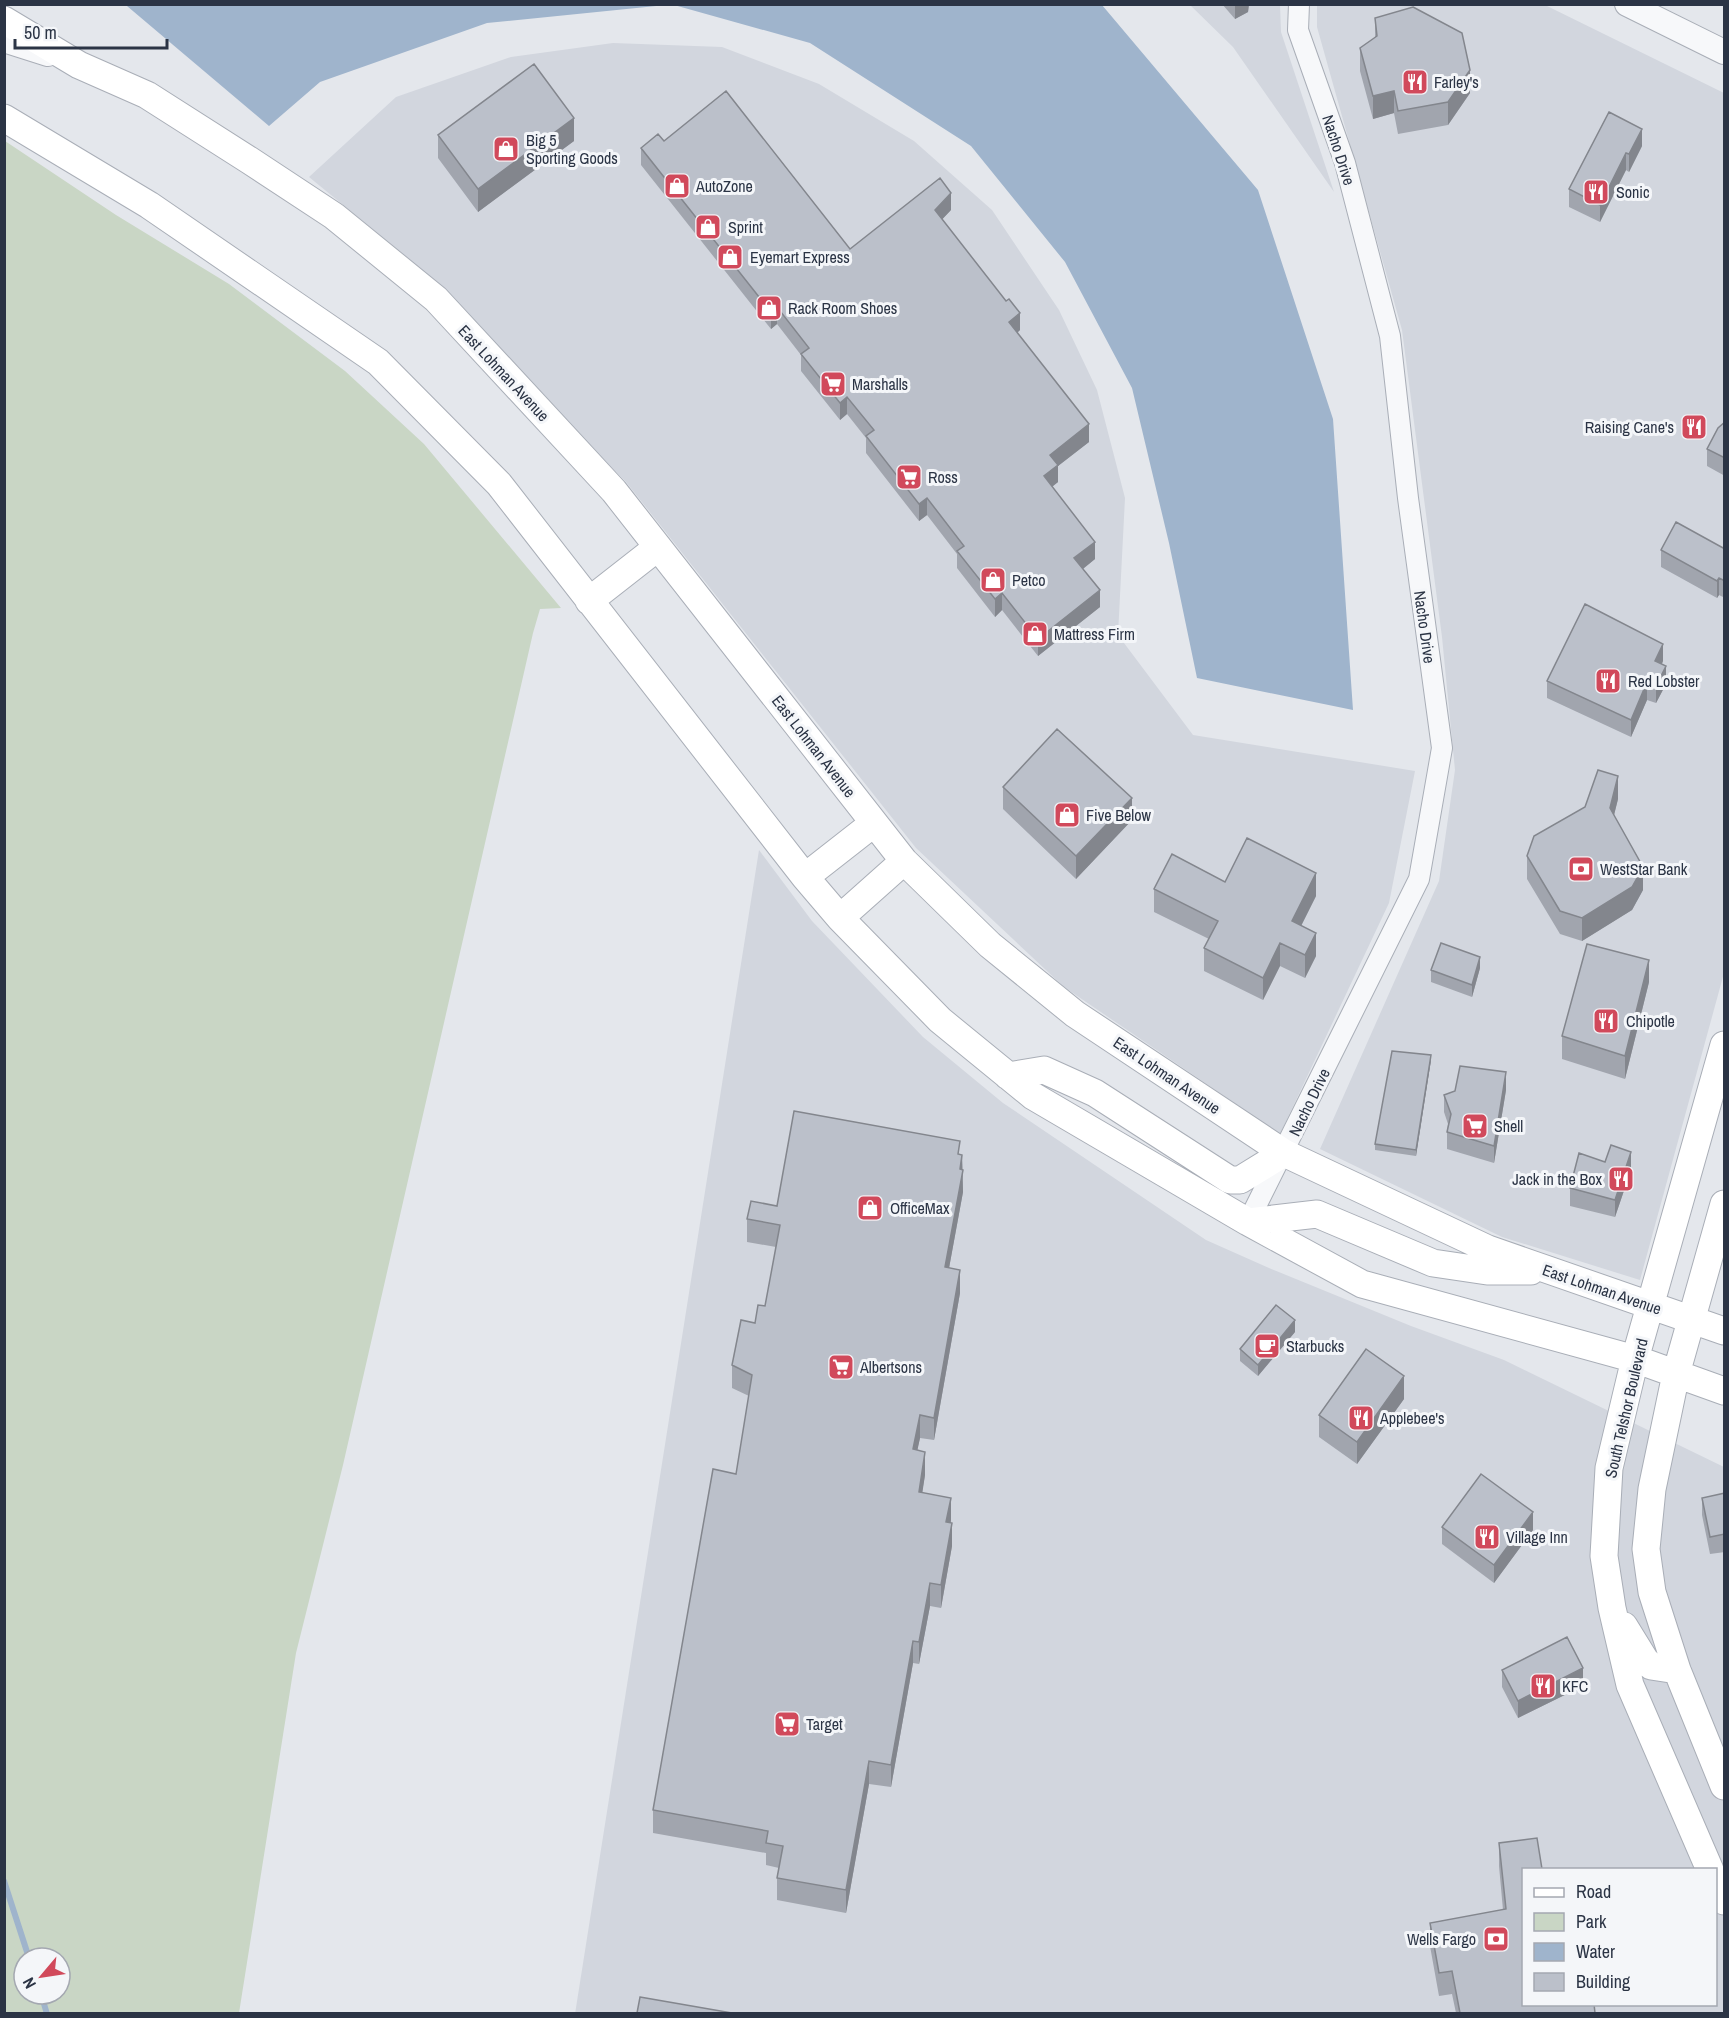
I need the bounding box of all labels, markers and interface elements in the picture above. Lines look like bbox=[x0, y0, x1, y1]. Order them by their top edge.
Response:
scale bar bbox=[15, 12, 166, 50]
text: 50 m bbox=[24, 20, 57, 45]
restaurant icon: Farley's bbox=[1400, 67, 1430, 97]
place label: Farley's bbox=[1434, 71, 1479, 93]
street label: Nacho Drive bbox=[1317, 112, 1361, 188]
place label: Big 5 Sporting Goods bbox=[526, 129, 618, 169]
shop icon: Big 5 Sporting Goods bbox=[491, 134, 521, 164]
shop icon: AutoZone bbox=[662, 171, 692, 201]
place label: AutoZone bbox=[695, 175, 753, 197]
restaurant icon: Sonic bbox=[1581, 177, 1611, 207]
place label: Sonic bbox=[1616, 181, 1650, 203]
shop icon: Sprint bbox=[693, 212, 723, 242]
place label: Sprint bbox=[728, 216, 763, 238]
shop icon: Eyemart Express bbox=[715, 242, 745, 272]
place label: Eyemart Express bbox=[750, 246, 850, 268]
shop icon: Rack Room Shoes bbox=[754, 293, 784, 323]
place label: Rack Room Shoes bbox=[788, 297, 897, 319]
street label: East Lohman Avenue bbox=[453, 320, 555, 426]
supermarket icon: Marshalls bbox=[818, 369, 848, 399]
place label: Marshalls bbox=[852, 373, 908, 395]
restaurant icon: Raising Cane's bbox=[1679, 412, 1709, 442]
place label: Raising Cane's bbox=[1585, 416, 1674, 438]
supermarket icon: Ross bbox=[894, 462, 924, 492]
place label: Ross bbox=[928, 466, 958, 488]
shop icon: Petco bbox=[978, 565, 1008, 595]
place label: Petco bbox=[1012, 569, 1046, 591]
street label: Nacho Drive bbox=[1409, 589, 1441, 665]
shop icon: Mattress Firm bbox=[1020, 619, 1050, 649]
place label: Mattress Firm bbox=[1054, 623, 1135, 645]
restaurant icon: Red Lobster bbox=[1593, 666, 1623, 696]
place label: Red Lobster bbox=[1628, 670, 1700, 692]
street label: East Lohman Avenue bbox=[767, 690, 861, 802]
shop icon: Five Below bbox=[1052, 800, 1082, 830]
place label: Five Below bbox=[1086, 804, 1151, 826]
bank icon: WestStar Bank bbox=[1566, 854, 1596, 884]
place label: WestStar Bank bbox=[1600, 858, 1688, 880]
restaurant icon: Chipotle bbox=[1591, 1006, 1621, 1036]
place label: Chipotle bbox=[1626, 1010, 1675, 1032]
street label: East Lohman Avenue bbox=[1109, 1031, 1225, 1119]
street label: Nacho Drive bbox=[1283, 1064, 1335, 1140]
supermarket icon: Shell bbox=[1460, 1111, 1490, 1141]
place label: Shell bbox=[1494, 1115, 1523, 1137]
restaurant icon: Jack in the Box bbox=[1606, 1164, 1636, 1194]
place label: Jack in the Box bbox=[1512, 1168, 1602, 1190]
shop icon: OfficeMax bbox=[855, 1193, 885, 1223]
place label: OfficeMax bbox=[890, 1197, 950, 1219]
street label: East Lohman Avenue bbox=[1540, 1258, 1664, 1320]
cafe icon: Starbucks bbox=[1252, 1331, 1282, 1361]
place label: Starbucks bbox=[1286, 1335, 1344, 1357]
street label: South Telshor Boulevard bbox=[1599, 1336, 1653, 1480]
supermarket icon: Albertsons bbox=[826, 1352, 856, 1382]
place label: Albertsons bbox=[859, 1356, 922, 1378]
restaurant icon: Applebee's bbox=[1346, 1403, 1376, 1433]
place label: Applebee's bbox=[1379, 1407, 1445, 1429]
restaurant icon: Village Inn bbox=[1472, 1522, 1502, 1552]
place label: Village Inn bbox=[1506, 1526, 1568, 1548]
restaurant icon: KFC bbox=[1528, 1671, 1558, 1701]
place label: KFC bbox=[1562, 1675, 1588, 1697]
supermarket icon: Target bbox=[772, 1709, 802, 1739]
place label: Target bbox=[806, 1713, 843, 1735]
legend bbox=[1522, 1868, 1717, 2006]
text: Road bbox=[1576, 1879, 1611, 1904]
text: Park bbox=[1576, 1909, 1607, 1934]
bank icon: Wells Fargo bbox=[1481, 1924, 1511, 1954]
place label: Wells Fargo bbox=[1407, 1928, 1476, 1950]
text: Water bbox=[1576, 1939, 1615, 1964]
north arrow bbox=[12, 1946, 72, 2006]
text: Building bbox=[1576, 1969, 1631, 1994]
text: N bbox=[17, 1974, 41, 1993]

